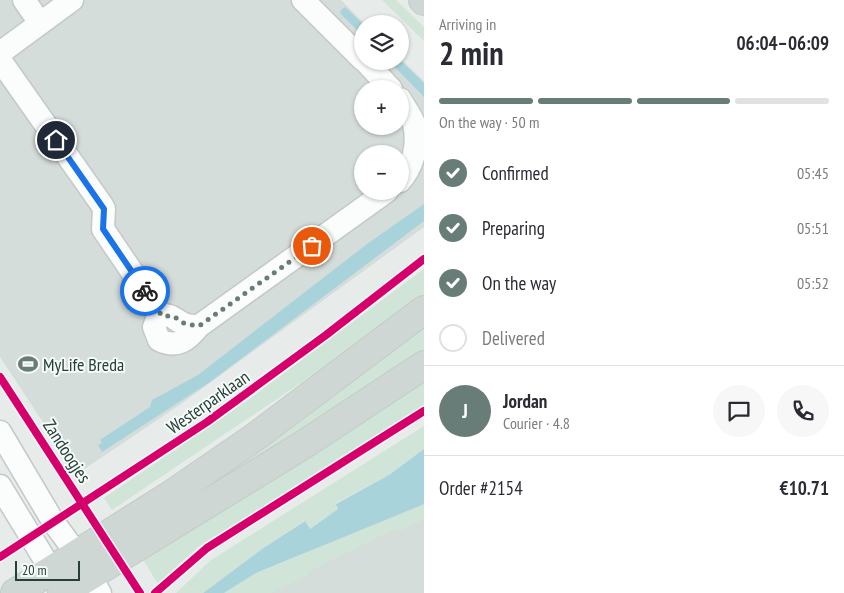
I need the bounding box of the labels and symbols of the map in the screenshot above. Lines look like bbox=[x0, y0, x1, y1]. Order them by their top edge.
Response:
pin bbox=[35, 119, 77, 161]
pin bbox=[291, 225, 333, 267]
courier bbox=[120, 266, 170, 316]
sports icon: MyLife Breda bbox=[17, 353, 39, 375]
place label: MyLife Breda bbox=[43, 353, 124, 376]
street label: Westerparklaan bbox=[162, 365, 254, 439]
street label: Zandoogjes bbox=[38, 415, 96, 487]
scale bar bbox=[15, 558, 80, 581]

